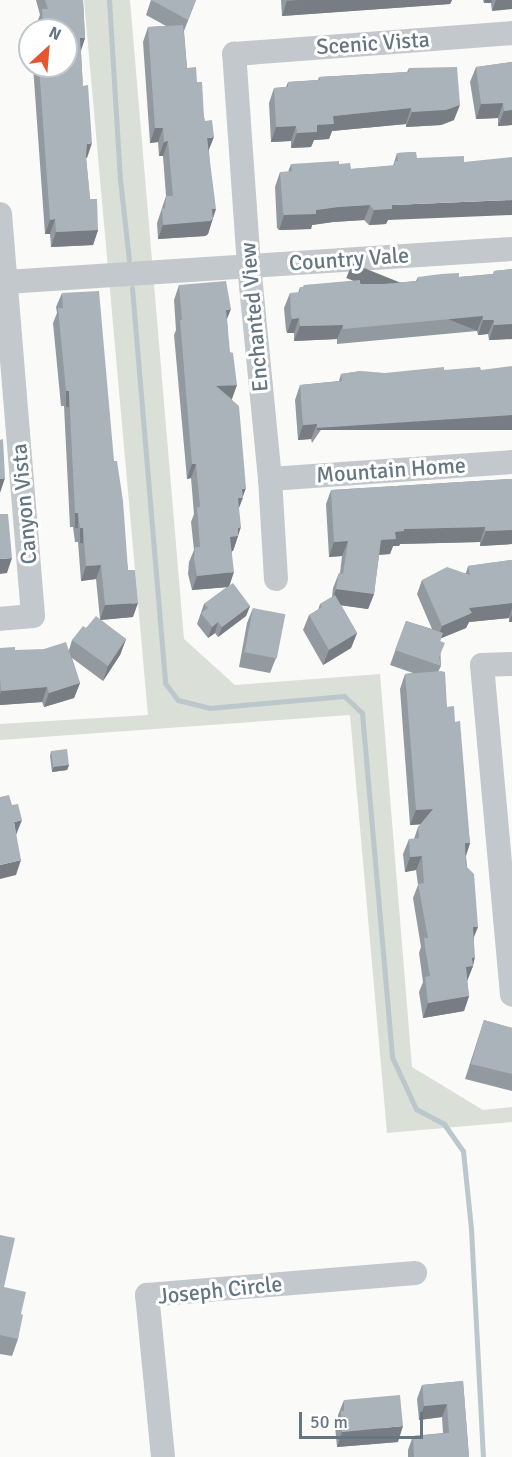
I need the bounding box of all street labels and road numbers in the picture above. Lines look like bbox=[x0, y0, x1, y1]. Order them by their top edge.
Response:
street label: Scenic Vista bbox=[315, 26, 431, 60]
street label: Enchanted View bbox=[234, 241, 274, 393]
street label: Country Vale bbox=[288, 242, 410, 276]
street label: Canyon Vista bbox=[6, 442, 42, 566]
street label: Mountain Home bbox=[315, 452, 467, 488]
street label: Joseph Circle bbox=[156, 1270, 284, 1310]

